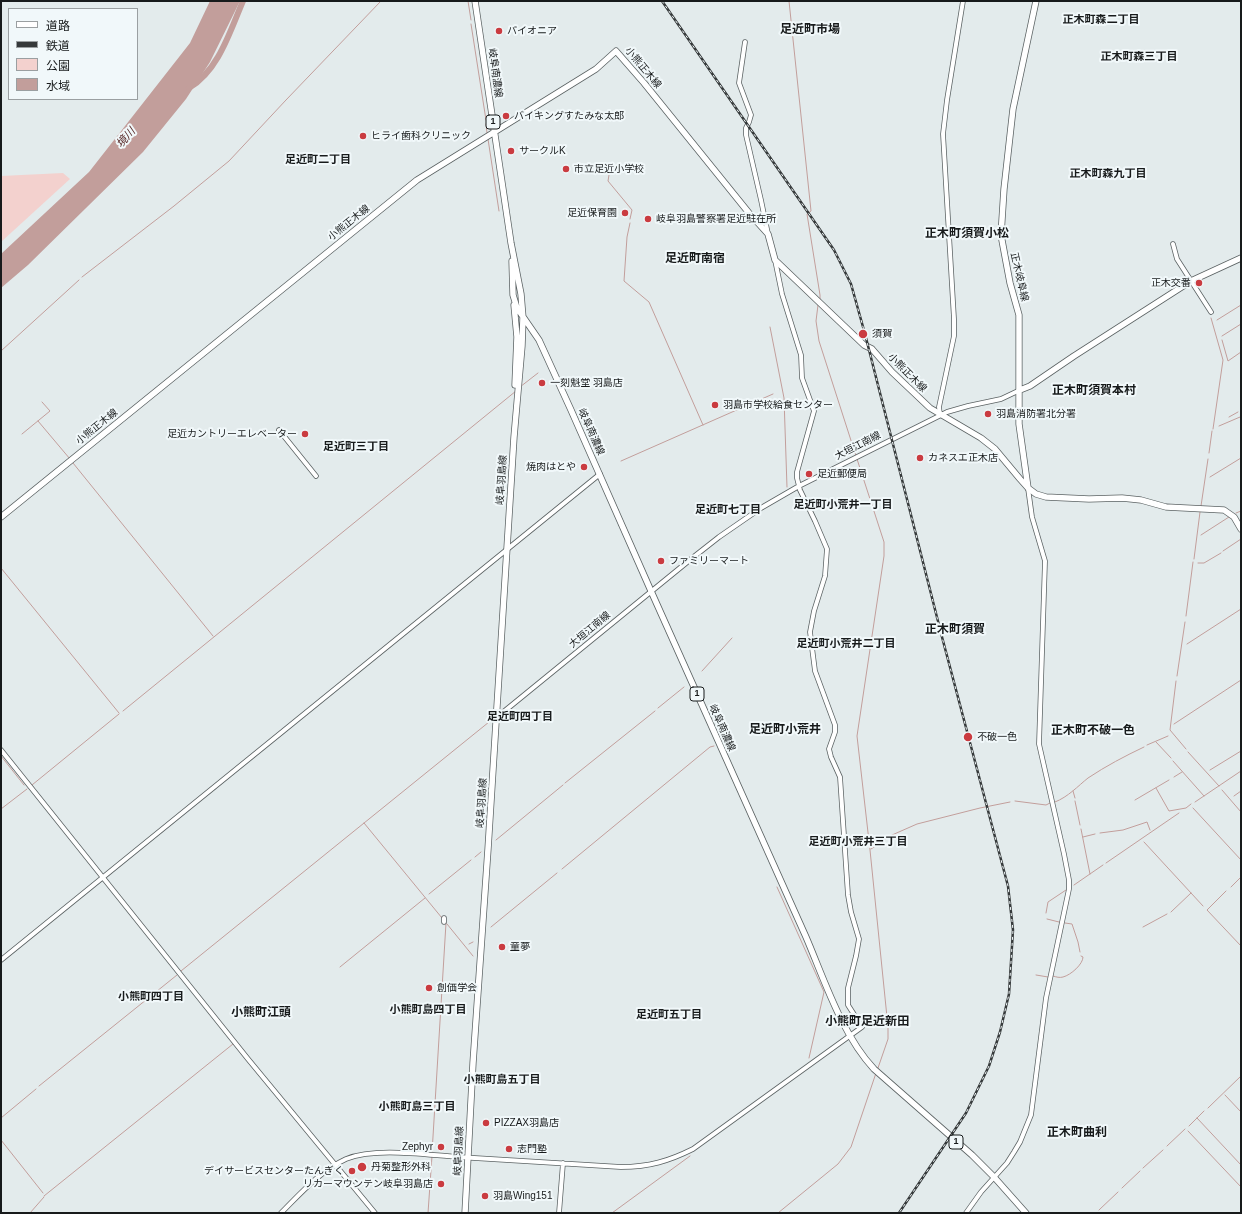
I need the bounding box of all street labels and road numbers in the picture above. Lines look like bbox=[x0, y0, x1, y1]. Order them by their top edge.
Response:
street label: 小熊正木線 bbox=[622, 45, 664, 91]
street label: 岐阜南濃線 bbox=[486, 47, 504, 99]
road number: 1 bbox=[486, 115, 500, 129]
street label: 小熊正木線 bbox=[326, 203, 372, 243]
street label: 正木岐阜線 bbox=[1008, 251, 1030, 303]
street label: 小熊正木線 bbox=[885, 351, 929, 395]
street label: 小熊正木線 bbox=[74, 407, 120, 447]
street label: 岐阜南濃線 bbox=[575, 407, 607, 457]
street label: 大垣江南線 bbox=[833, 429, 883, 463]
street label: 岐阜羽島線 bbox=[494, 455, 510, 505]
street label: 大垣江南線 bbox=[567, 609, 613, 651]
road number: 1 bbox=[690, 687, 704, 701]
street label: 岐阜南濃線 bbox=[706, 703, 738, 753]
street label: 岐阜羽島線 bbox=[474, 778, 490, 828]
street label: 岐阜羽島線 bbox=[452, 1126, 466, 1176]
road number: 1 bbox=[949, 1135, 963, 1149]

